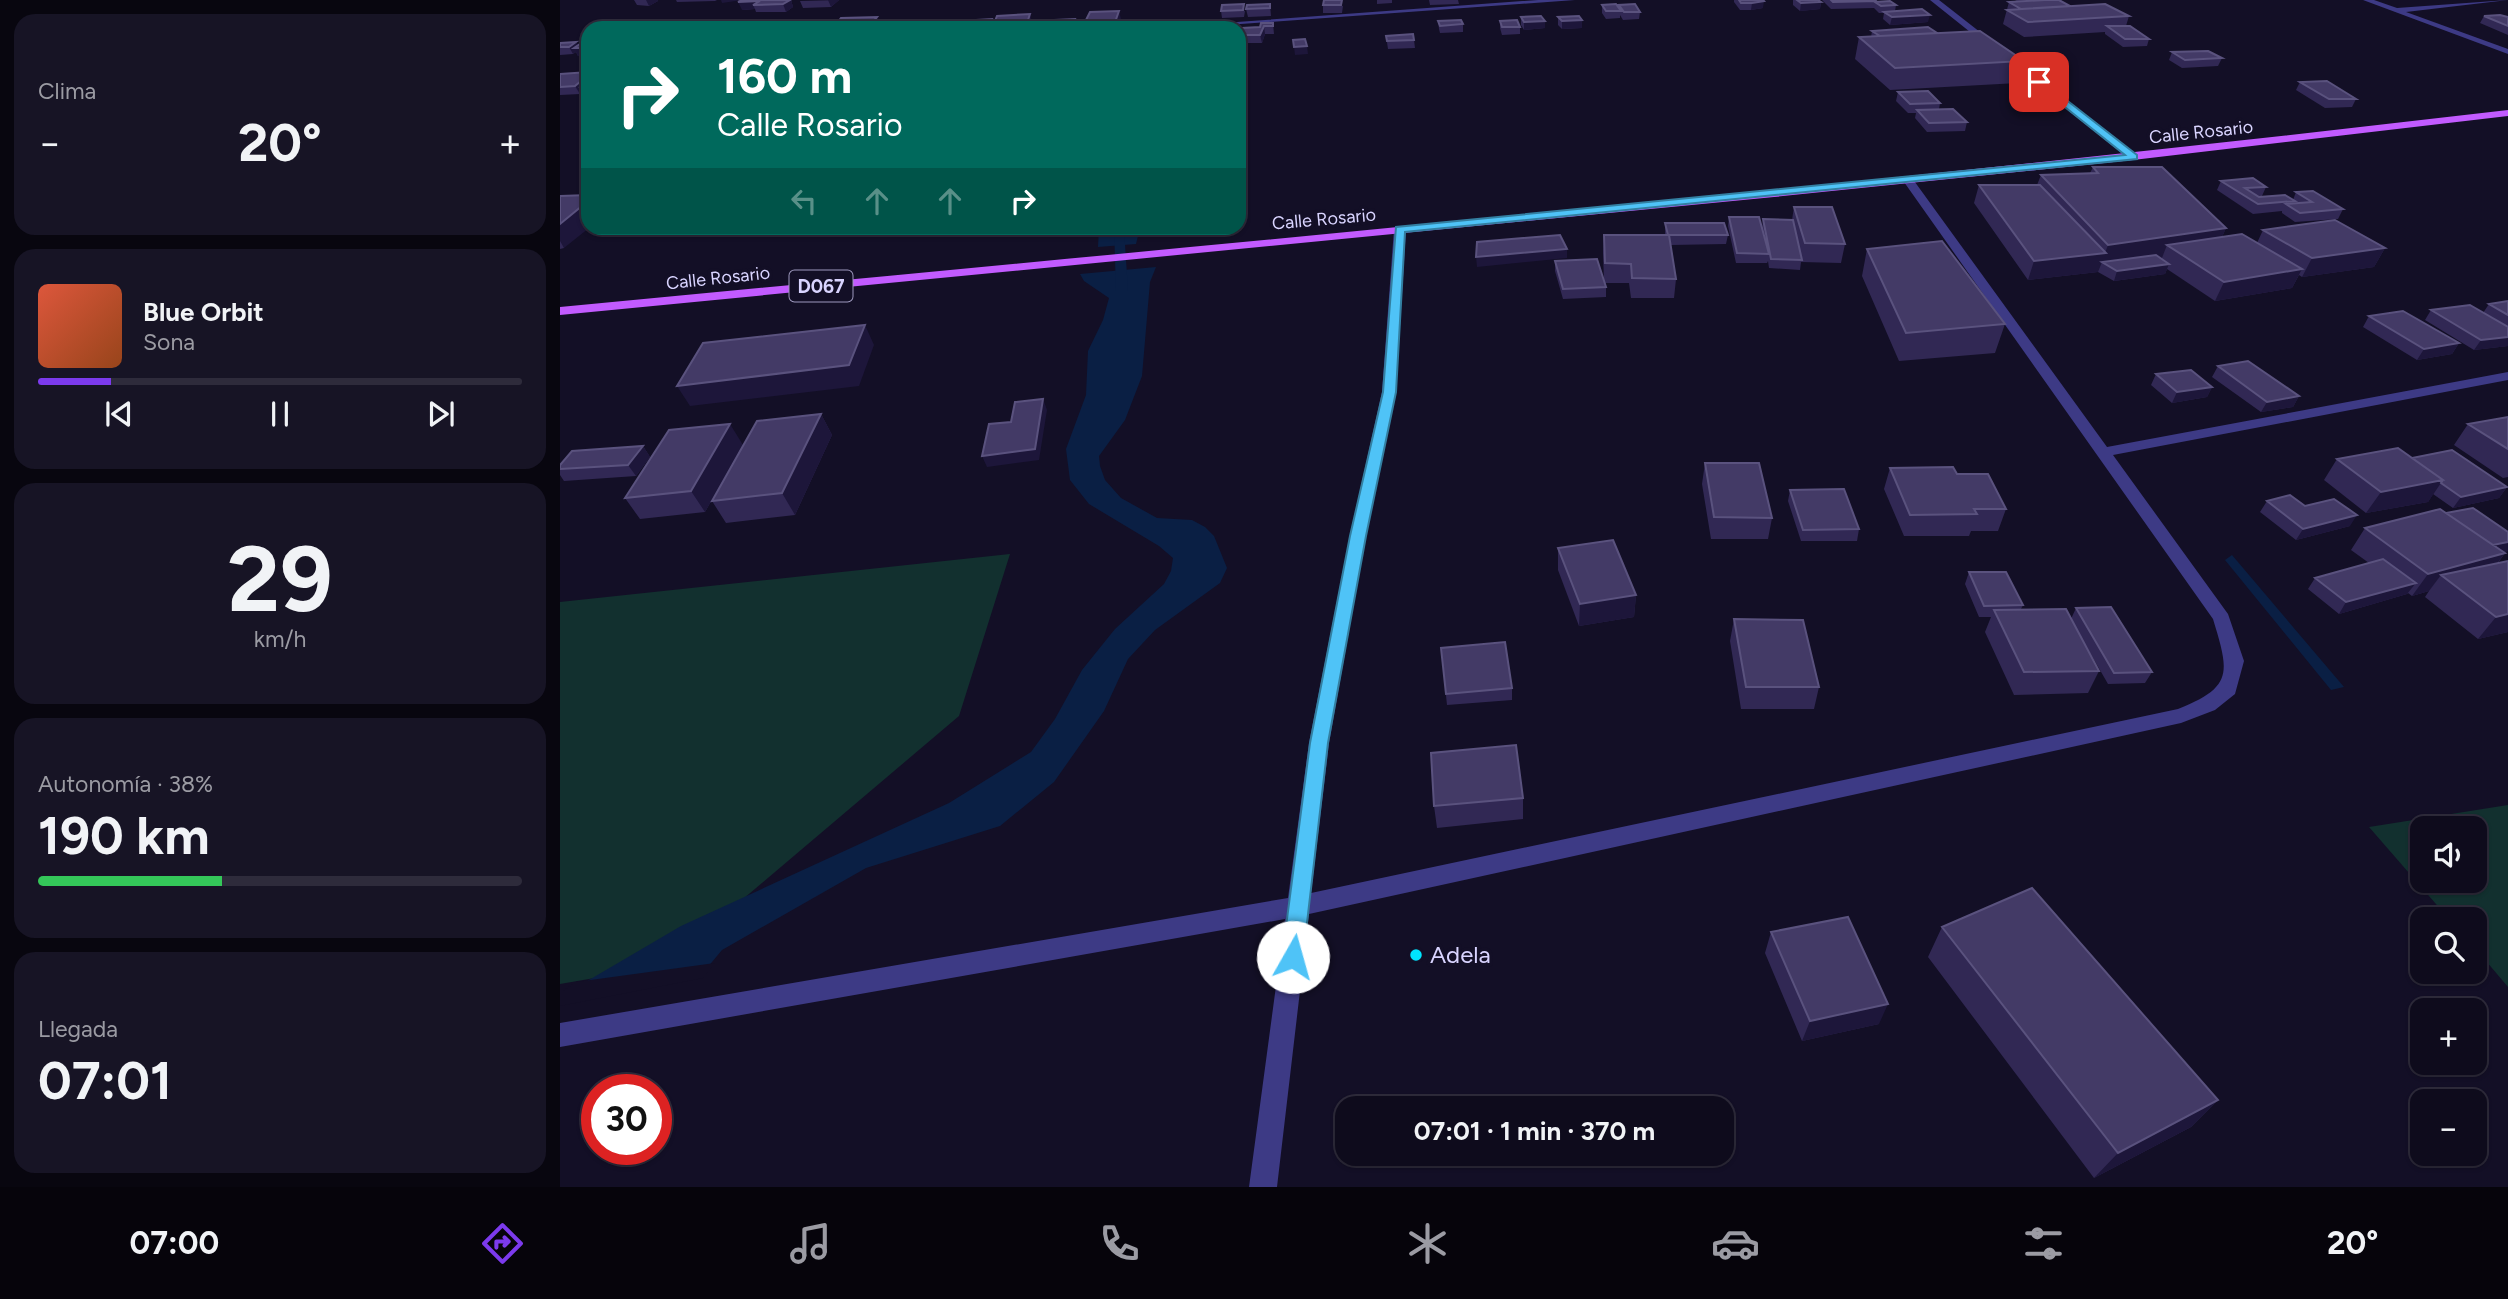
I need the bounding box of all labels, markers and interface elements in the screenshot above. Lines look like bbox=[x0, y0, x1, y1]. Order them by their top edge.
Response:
text: 160 m bbox=[717, 46, 852, 105]
icon: right bbox=[602, 49, 693, 140]
pin bbox=[2009, 52, 2069, 112]
icon: arrive bbox=[2020, 63, 2058, 101]
text: Clima bbox=[38, 77, 96, 105]
text: Calle Rosario bbox=[717, 106, 902, 144]
text: 20° bbox=[238, 112, 322, 174]
street label: Calle Rosario bbox=[2148, 116, 2254, 148]
text: − bbox=[38, 120, 62, 166]
text: + bbox=[498, 120, 522, 166]
icon: left bbox=[785, 182, 823, 220]
icon: ahead bbox=[858, 182, 896, 220]
icon: ahead bbox=[931, 182, 969, 220]
icon: right bbox=[1004, 182, 1042, 220]
street label: Calle Rosario bbox=[1271, 203, 1377, 235]
street label: Calle Rosario bbox=[665, 262, 771, 294]
road number: D067 bbox=[790, 270, 852, 302]
text: Blue Orbit bbox=[143, 296, 264, 328]
text: Sona bbox=[143, 328, 195, 356]
icon: previous bbox=[100, 395, 138, 433]
icon: pause bbox=[261, 395, 299, 433]
icon: next bbox=[422, 395, 460, 433]
text: 29 bbox=[227, 525, 333, 634]
text: km/h bbox=[254, 625, 306, 653]
text: Autonomía · 38% bbox=[38, 770, 213, 798]
text: 190 km bbox=[38, 805, 210, 867]
map controls bbox=[2410, 816, 2487, 1166]
button: sound bbox=[2410, 816, 2487, 893]
button: search bbox=[2410, 907, 2487, 984]
position arrow bbox=[1256, 920, 1330, 994]
place label: Adela bbox=[1430, 940, 1491, 969]
marker: Adela bbox=[1408, 947, 1424, 963]
button: + bbox=[2410, 998, 2487, 1075]
text: Llegada bbox=[38, 1015, 118, 1043]
text: 07:01 bbox=[38, 1050, 172, 1112]
speed limit sign: 30 bbox=[581, 1074, 672, 1165]
button: − bbox=[2410, 1089, 2487, 1166]
text: 07:01 · 1 min · 370 m bbox=[1414, 1115, 1655, 1147]
icon: directions bbox=[478, 1219, 527, 1268]
icon: music bbox=[786, 1219, 835, 1268]
icon: phone bbox=[1095, 1219, 1144, 1268]
icon: climate bbox=[1403, 1219, 1452, 1268]
icon: car bbox=[1711, 1219, 1760, 1268]
icon: filters bbox=[2019, 1219, 2068, 1268]
text: 07:00 bbox=[130, 1224, 219, 1262]
text: 20° bbox=[2327, 1224, 2378, 1262]

